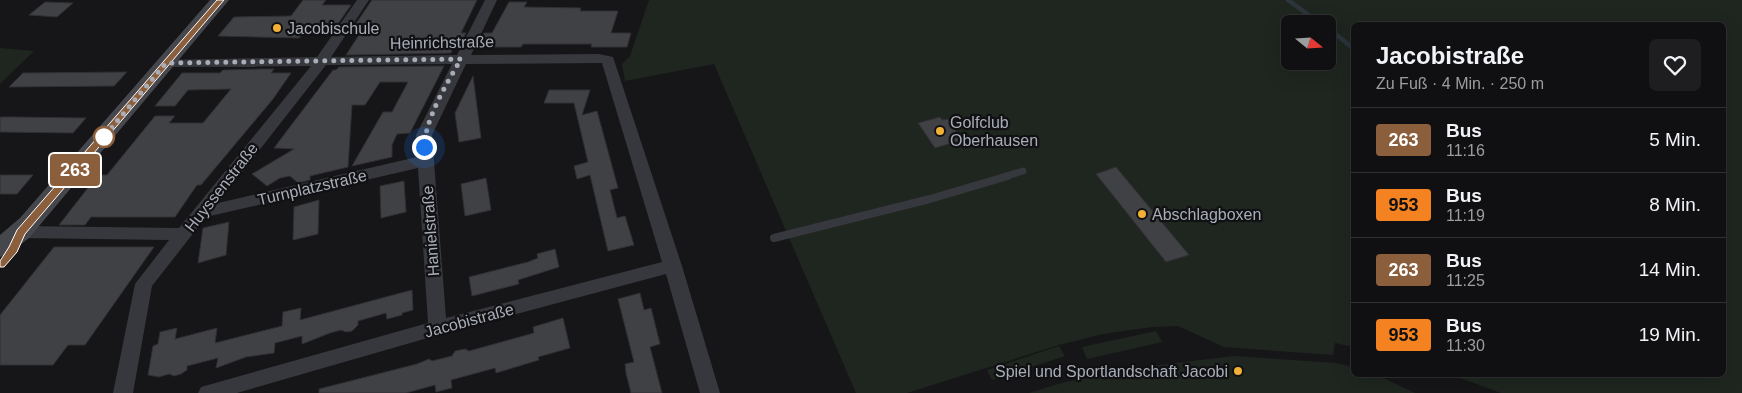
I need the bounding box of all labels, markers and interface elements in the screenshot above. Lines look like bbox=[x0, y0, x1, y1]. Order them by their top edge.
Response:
north arrow bbox=[1281, 15, 1336, 70]
map controls bbox=[1281, 15, 1336, 70]
place label: Jacobischule bbox=[287, 20, 380, 37]
marker: Jacobischule bbox=[271, 22, 283, 34]
street label: Heinrichstraße bbox=[390, 33, 494, 52]
button: heart bbox=[1649, 39, 1701, 91]
text: Jacobistraße bbox=[1376, 42, 1524, 69]
text: Zu Fuß · 4 Min. · 250 m bbox=[1376, 75, 1544, 92]
place label: Golfclub Oberhausen bbox=[950, 114, 1038, 149]
text: Bus bbox=[1446, 120, 1482, 141]
marker: Golfclub Oberhausen bbox=[934, 125, 946, 137]
unlabelled marker bbox=[93, 126, 115, 148]
text: 5 Min. bbox=[1649, 129, 1701, 150]
text: 263 bbox=[1388, 130, 1419, 150]
your location bbox=[412, 135, 437, 160]
street label: Huyssenstraße bbox=[182, 140, 261, 235]
text: 11:16 bbox=[1446, 142, 1485, 159]
line badge: 263 bbox=[46, 154, 104, 186]
text: 263 bbox=[60, 160, 90, 180]
street label: Turnplatzstraße bbox=[256, 167, 368, 208]
street label: Hanielstraße bbox=[419, 185, 442, 277]
text: Bus bbox=[1446, 185, 1482, 206]
text: 8 Min. bbox=[1649, 194, 1701, 215]
text: 953 bbox=[1388, 195, 1419, 215]
place label: Abschlagboxen bbox=[1152, 206, 1261, 223]
text: 11:19 bbox=[1446, 207, 1485, 224]
marker: Abschlagboxen bbox=[1136, 208, 1148, 220]
text: Bus bbox=[1446, 250, 1482, 271]
text: 14 Min. bbox=[1639, 259, 1701, 280]
text: 263 bbox=[1388, 260, 1419, 280]
text: 11:25 bbox=[1446, 272, 1485, 289]
street label: Jacobistraße bbox=[423, 300, 516, 341]
text: Bus bbox=[1446, 315, 1482, 336]
text: 19 Min. bbox=[1639, 324, 1701, 345]
text: 953 bbox=[1388, 325, 1419, 345]
text: 11:30 bbox=[1446, 337, 1485, 354]
place label: Spiel und Sportlandschaft Jacobi bbox=[995, 363, 1228, 380]
marker: Spiel und Sportlandschaft Jacobi bbox=[1232, 365, 1244, 377]

